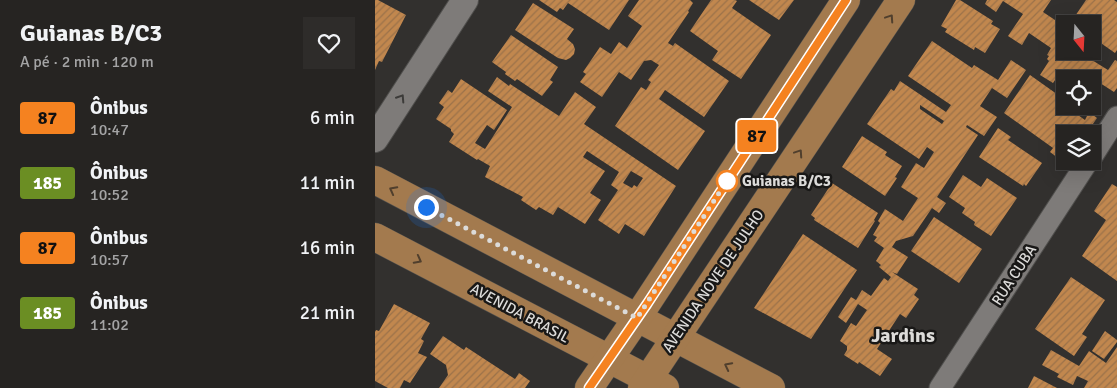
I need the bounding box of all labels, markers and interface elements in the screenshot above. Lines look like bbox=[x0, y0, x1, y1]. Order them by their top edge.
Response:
one-way arrow bbox=[883, 14, 893, 23]
north arrow bbox=[1056, 15, 1101, 60]
map controls bbox=[1056, 15, 1101, 170]
button: heart bbox=[303, 17, 355, 69]
text: Guianas B/C3 bbox=[20, 18, 162, 48]
text: A pé · 2 min · 120 m bbox=[20, 52, 154, 72]
button: locate bbox=[1056, 70, 1101, 115]
one-way arrow bbox=[395, 94, 405, 103]
text: Ônibus bbox=[90, 96, 148, 120]
text: 6 min bbox=[310, 106, 355, 130]
text: 87 bbox=[38, 107, 57, 129]
text: 10:47 bbox=[90, 120, 129, 140]
line badge: 87 bbox=[735, 120, 779, 152]
text: 87 bbox=[747, 125, 767, 147]
button: layers bbox=[1056, 125, 1101, 170]
one-way arrow bbox=[793, 149, 802, 158]
text: Ônibus bbox=[90, 161, 148, 185]
marker: Guianas B/C3 bbox=[716, 170, 738, 192]
text: 11 min bbox=[300, 171, 355, 195]
text: 185 bbox=[33, 172, 62, 194]
place label: Guianas B/C3 bbox=[742, 172, 831, 190]
text: 10:52 bbox=[90, 185, 129, 205]
one-way arrow bbox=[389, 186, 398, 196]
your location bbox=[414, 195, 439, 220]
street label: AVENIDA NOVE DE JULHO bbox=[658, 206, 768, 356]
text: Ônibus bbox=[90, 226, 148, 250]
text: 16 min bbox=[300, 236, 355, 260]
text: 87 bbox=[38, 237, 57, 259]
street label: RUA CUBA bbox=[988, 241, 1040, 309]
text: 10:57 bbox=[90, 250, 129, 270]
one-way arrow bbox=[413, 254, 422, 264]
street label: AVENIDA BRASIL bbox=[467, 279, 573, 347]
text: Ônibus bbox=[90, 291, 148, 315]
text: 21 min bbox=[300, 301, 355, 325]
text: 185 bbox=[33, 302, 62, 324]
text: 11:02 bbox=[90, 315, 129, 335]
district label: Jardins bbox=[871, 323, 935, 348]
one-way arrow bbox=[724, 362, 733, 372]

